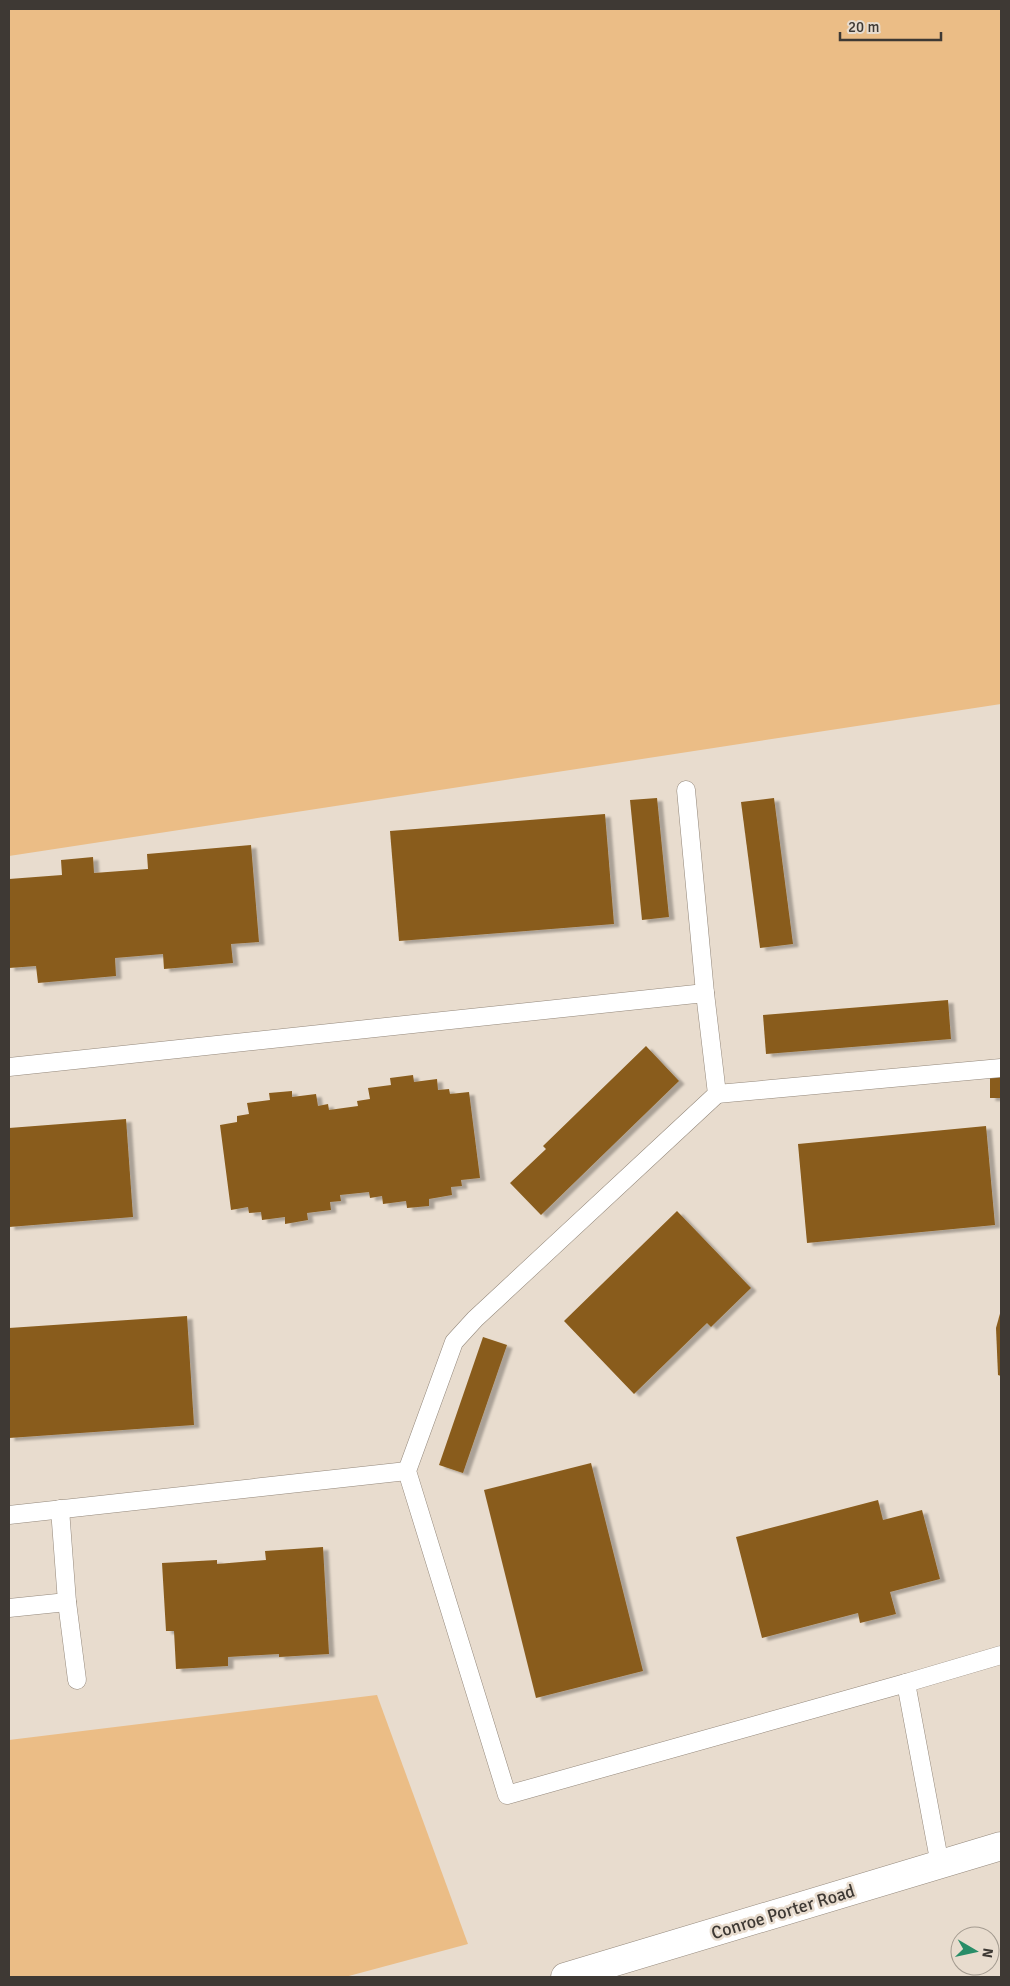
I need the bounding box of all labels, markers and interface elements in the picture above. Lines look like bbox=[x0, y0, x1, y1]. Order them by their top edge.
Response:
scale bar bbox=[840, 10, 941, 42]
text: 20 m bbox=[848, 18, 879, 36]
street label: Conroe Porter Road bbox=[709, 1880, 857, 1944]
north arrow bbox=[950, 1926, 1000, 1976]
text: N bbox=[978, 1947, 997, 1959]

